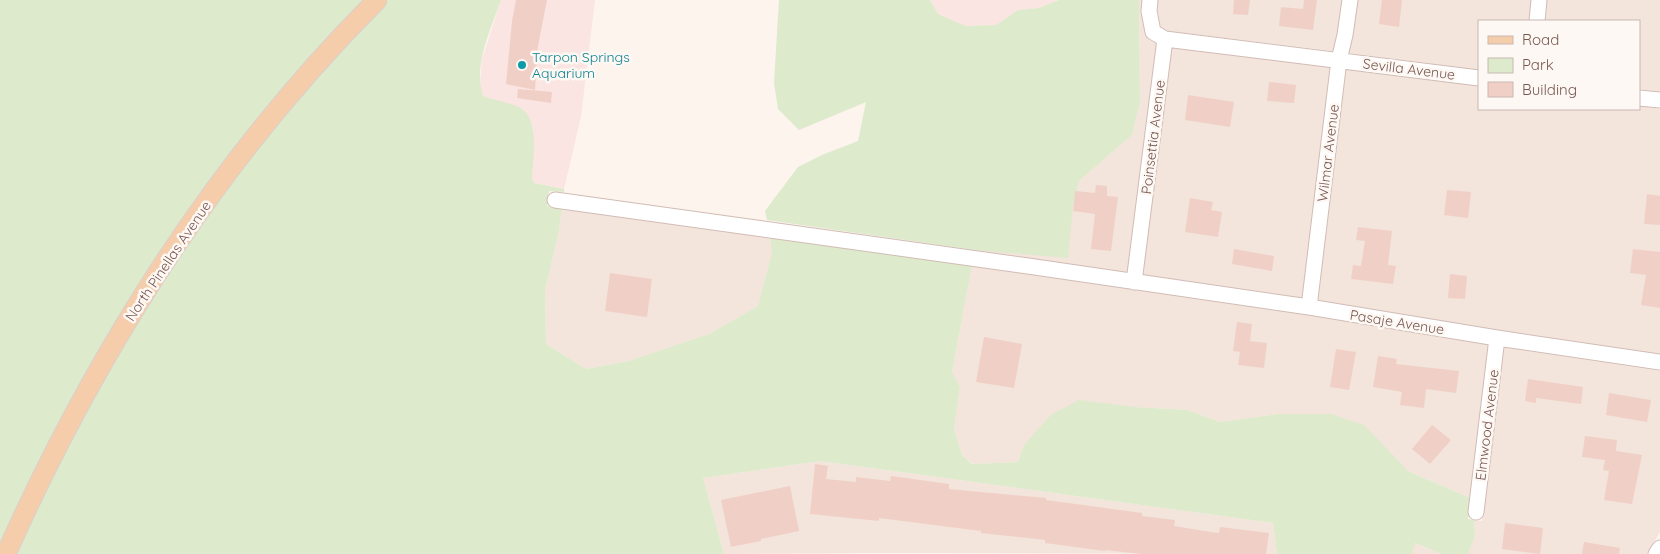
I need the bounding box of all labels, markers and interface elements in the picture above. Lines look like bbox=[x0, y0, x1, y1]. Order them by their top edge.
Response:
legend bbox=[1478, 20, 1640, 110]
text: Road bbox=[1522, 30, 1559, 49]
place label: Tarpon Springs Aquarium bbox=[532, 48, 630, 82]
street label: Sevilla Avenue bbox=[1362, 54, 1456, 84]
text: Park bbox=[1522, 55, 1554, 74]
marker: Tarpon Springs Aquarium bbox=[516, 59, 528, 71]
street label: Poinsettia Avenue bbox=[1137, 79, 1169, 195]
text: Building bbox=[1522, 80, 1577, 99]
street label: Wilmar Avenue bbox=[1313, 103, 1343, 203]
street label: North Pinellas Avenue bbox=[121, 197, 215, 325]
street label: Pasaje Avenue bbox=[1349, 306, 1446, 338]
street label: Elmwood Avenue bbox=[1471, 368, 1503, 481]

